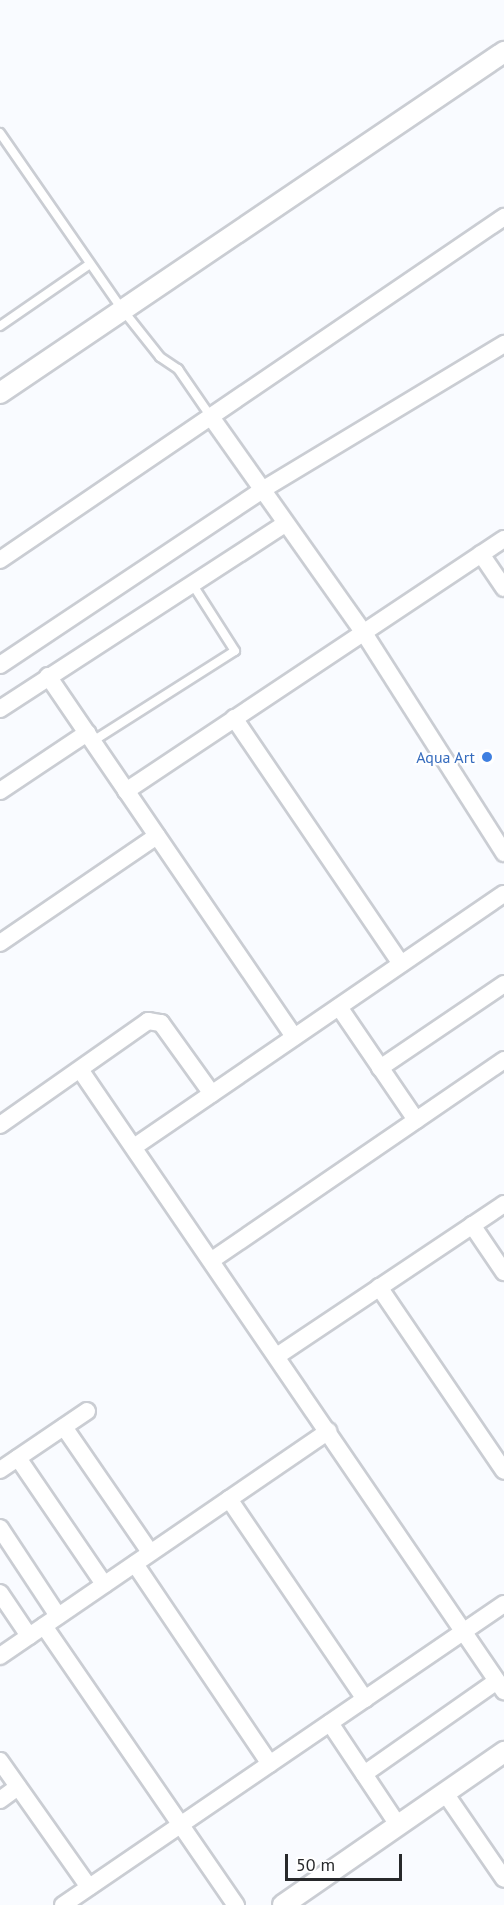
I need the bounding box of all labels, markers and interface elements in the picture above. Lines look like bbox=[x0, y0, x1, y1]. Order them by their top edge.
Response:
place label: Aqua Art bbox=[416, 747, 475, 767]
marker: Aqua Art bbox=[480, 750, 494, 764]
scale bar bbox=[288, 1842, 405, 1880]
text: 50 m bbox=[296, 1853, 335, 1876]

